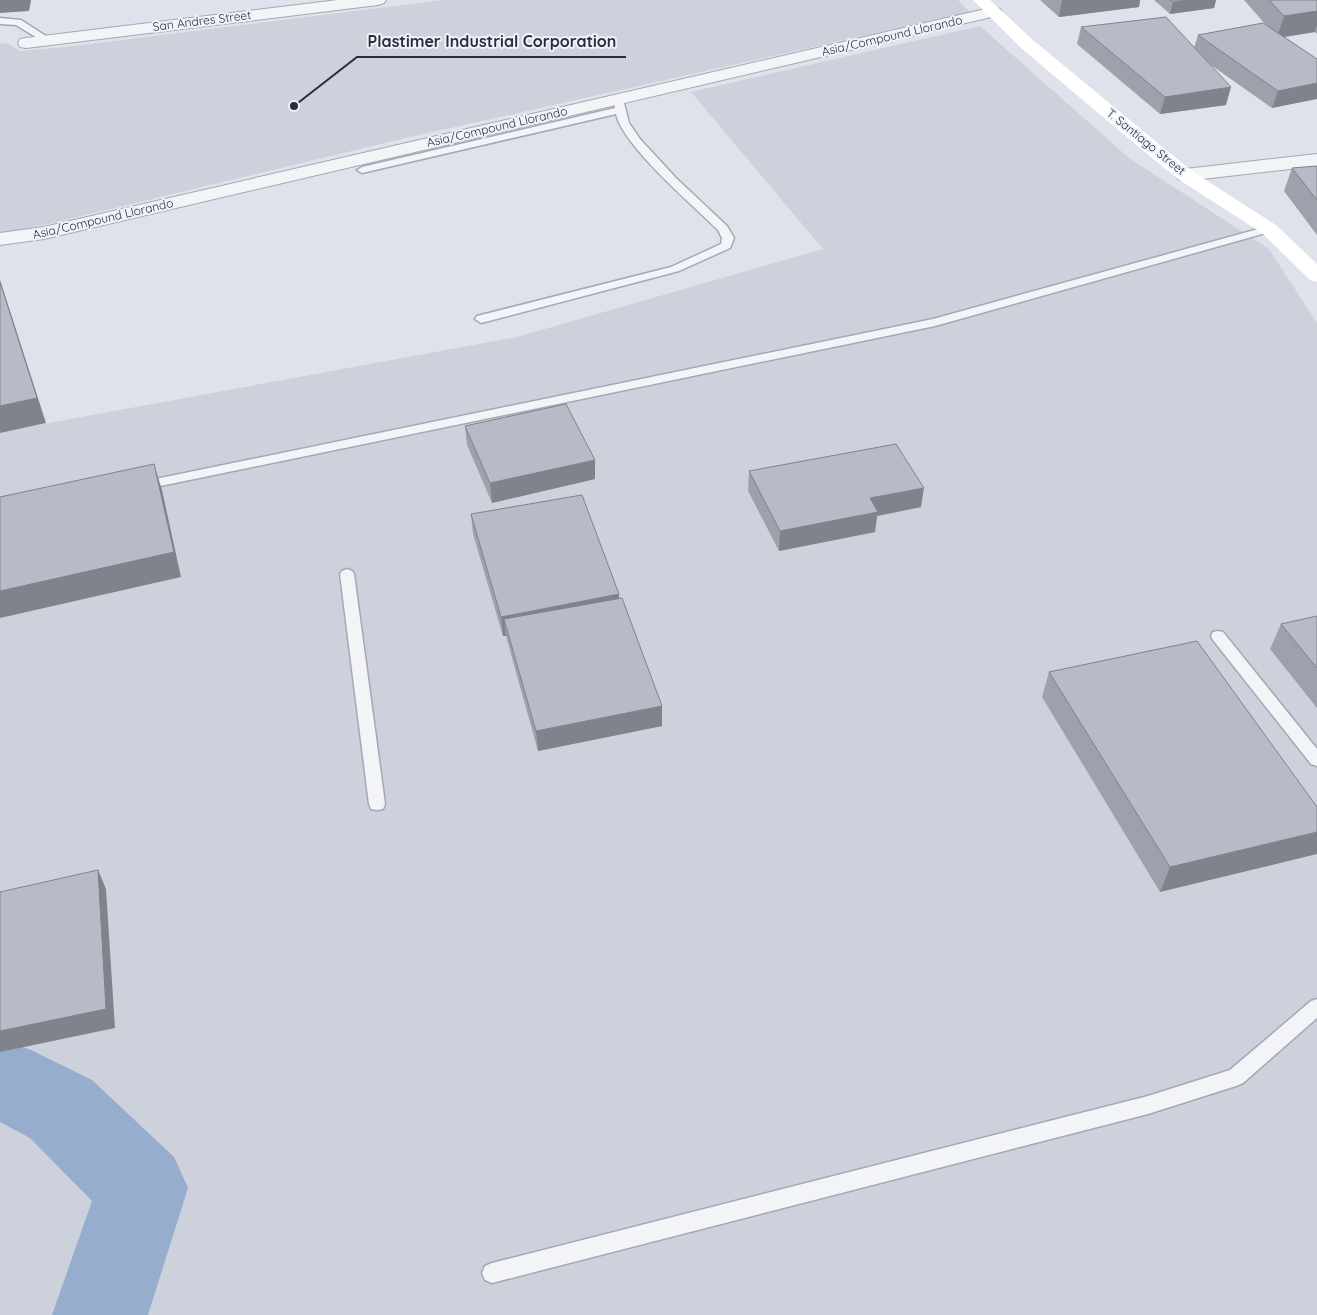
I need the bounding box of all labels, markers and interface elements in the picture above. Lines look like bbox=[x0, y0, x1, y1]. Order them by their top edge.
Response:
street label: San Andres Street bbox=[152, 7, 252, 34]
street label: Asia/Compound Llorando bbox=[820, 12, 964, 59]
callout: Plastimer Industrial Corporation bbox=[357, 26, 626, 57]
text: Plastimer Industrial Corporation bbox=[368, 31, 616, 51]
street label: Asia/Compound Llorando bbox=[425, 103, 569, 150]
street label: T. Santiago Street bbox=[1104, 105, 1189, 178]
street label: Asia/Compound Llorando bbox=[31, 195, 175, 242]

